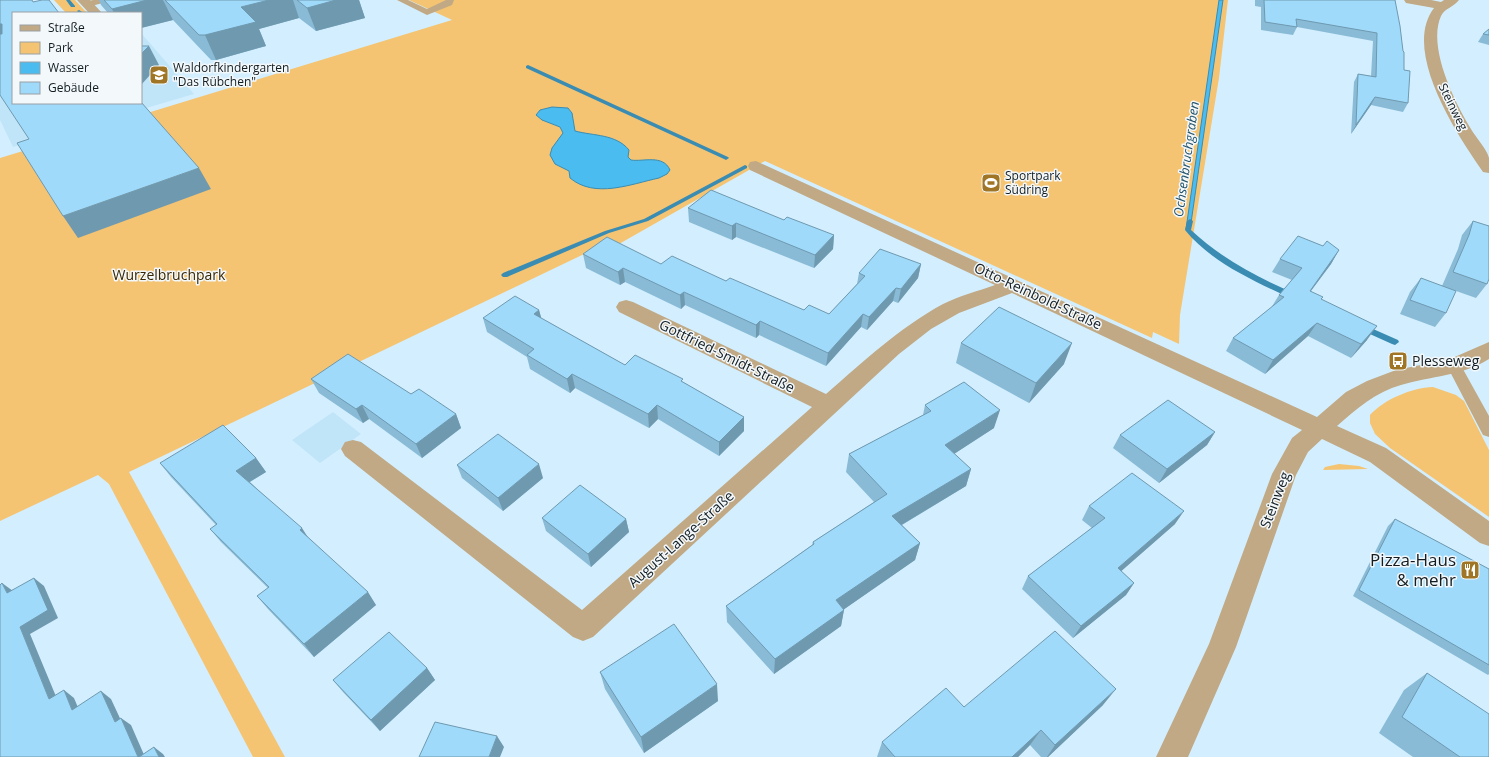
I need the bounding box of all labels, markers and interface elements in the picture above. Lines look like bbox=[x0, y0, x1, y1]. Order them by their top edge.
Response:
legend bbox=[12, 12, 142, 104]
text: Straße bbox=[48, 19, 85, 36]
text: Park bbox=[48, 39, 74, 56]
text: Wasser bbox=[48, 59, 89, 76]
place label: Waldorfkindergarten "Das Rübchen" bbox=[173, 59, 289, 90]
school or university icon: Waldorfkindergarten "Das Rübchen" bbox=[148, 64, 170, 86]
text: Gebäude bbox=[48, 79, 99, 96]
street label: Steinweg bbox=[1435, 80, 1472, 134]
water label: Ochsenbruchgraben bbox=[1169, 100, 1203, 218]
place label: Sportpark Südring bbox=[1005, 167, 1061, 198]
sports icon: Sportpark Südring bbox=[980, 172, 1002, 194]
street label: Otto-Reinbold-Straße bbox=[971, 258, 1105, 334]
park label: Wurzelbruchpark bbox=[113, 265, 226, 284]
street label: Gottfried-Smidt-Straße bbox=[656, 314, 798, 397]
bus stop icon: Plesseweg bbox=[1387, 350, 1409, 372]
place label: Plesseweg bbox=[1412, 351, 1480, 370]
street label: Steinweg bbox=[1255, 469, 1294, 531]
street label: August-Lange-Straße bbox=[624, 486, 738, 591]
place label: Pizza-Haus & mehr bbox=[1370, 548, 1456, 591]
restaurant icon: Pizza-Haus & mehr bbox=[1459, 559, 1481, 581]

